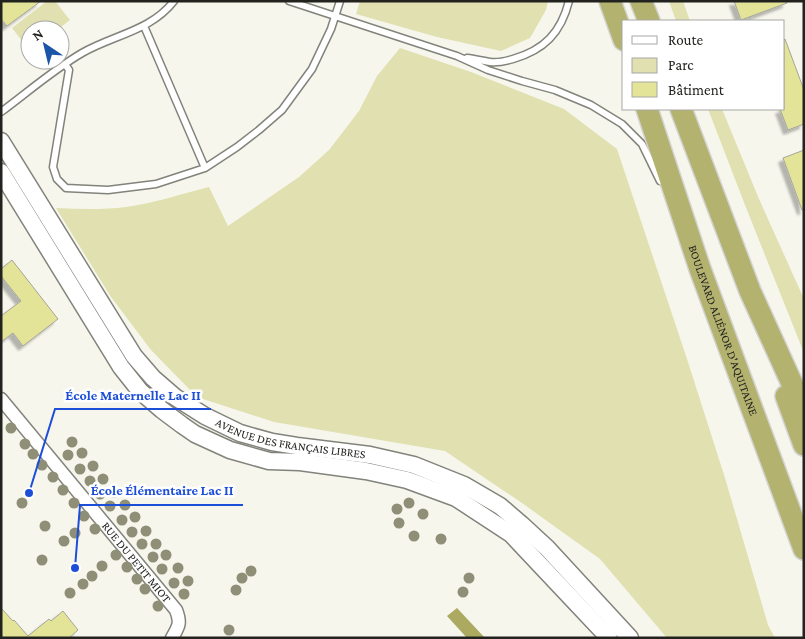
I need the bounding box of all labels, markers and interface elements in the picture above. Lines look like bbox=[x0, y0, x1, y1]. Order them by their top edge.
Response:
north arrow bbox=[20, 20, 70, 70]
legend bbox=[622, 20, 785, 110]
text: N bbox=[29, 25, 46, 44]
text: Route bbox=[668, 32, 703, 48]
text: Parc bbox=[668, 57, 694, 73]
text: Bâtiment bbox=[668, 82, 725, 98]
street label: BOULEVARD ALIÉNOR D'AQUITAINE bbox=[686, 243, 761, 418]
callout: École Maternelle Lac II bbox=[55, 380, 211, 409]
text: École Maternelle Lac II bbox=[65, 387, 201, 403]
street label: AVENUE DES FRANÇAIS LIBRES bbox=[213, 415, 367, 461]
callout: École Élémentaire Lac II bbox=[80, 476, 243, 505]
text: École Élémentaire Lac II bbox=[91, 482, 234, 498]
street label: RUE DU PETIT MIOT bbox=[99, 519, 174, 606]

